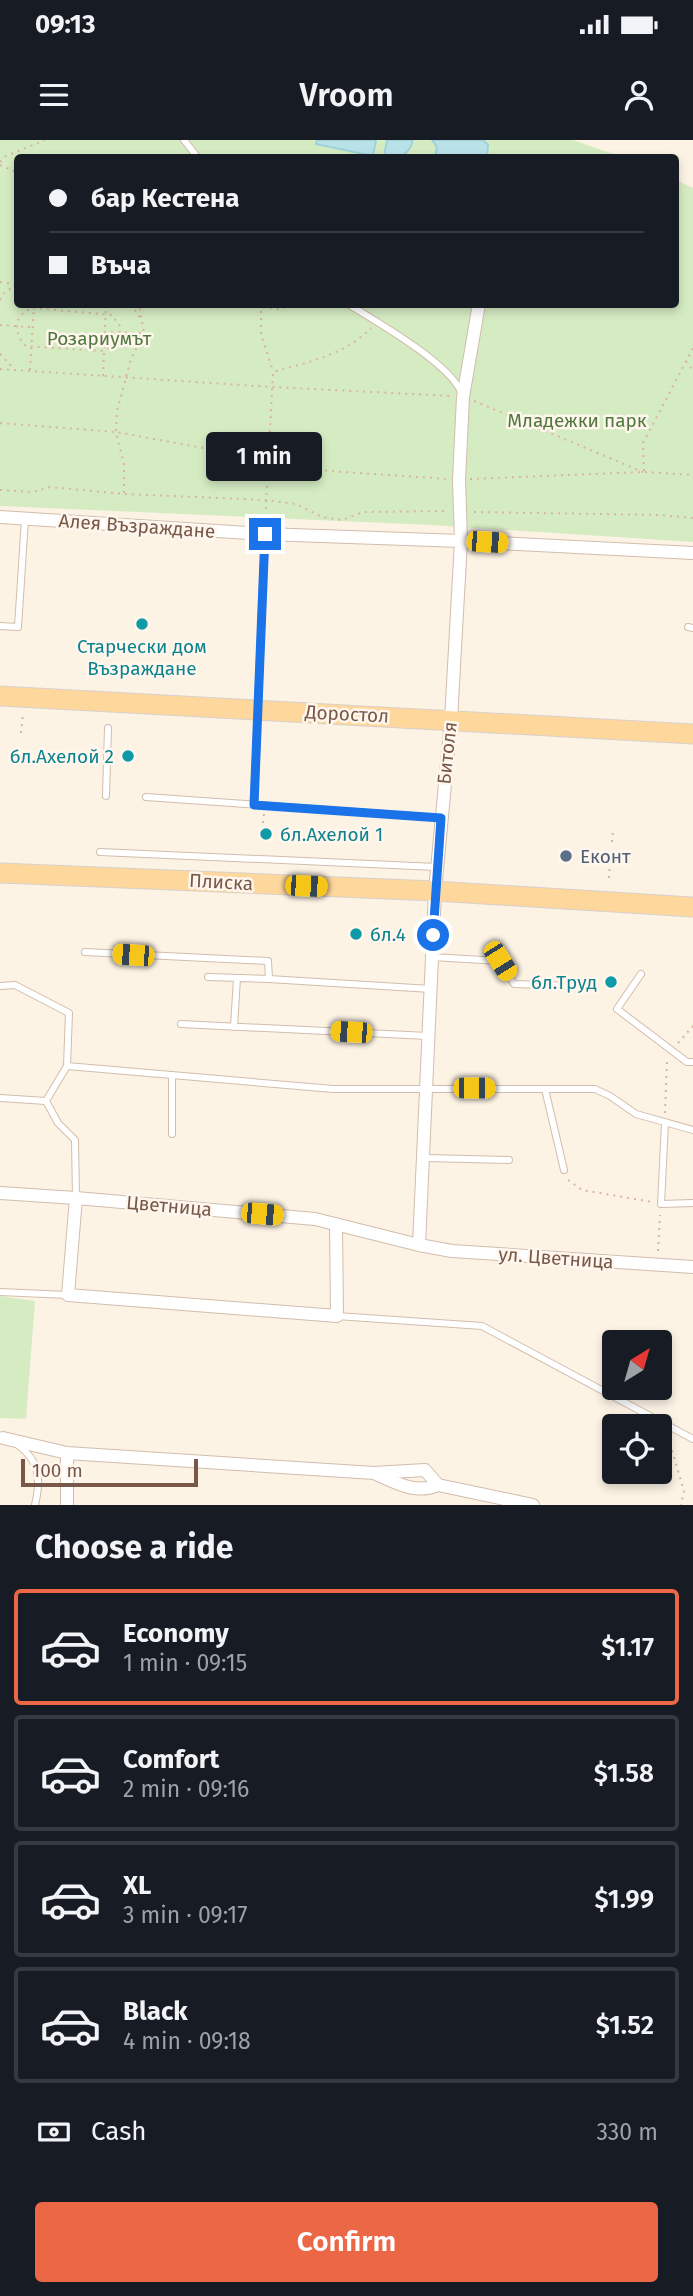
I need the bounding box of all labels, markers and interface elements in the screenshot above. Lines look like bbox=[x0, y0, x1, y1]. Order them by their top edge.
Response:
text: 09:13 bbox=[35, 9, 95, 40]
icon: menu bbox=[35, 76, 73, 114]
text: Vroom bbox=[299, 76, 394, 114]
icon: person bbox=[620, 76, 658, 114]
text: бар Кестена bbox=[91, 183, 240, 214]
text: Въча bbox=[91, 250, 151, 281]
park label: Розариумът bbox=[47, 327, 152, 350]
park label: Младежки парк bbox=[507, 409, 647, 432]
callout: 1 min bbox=[207, 432, 323, 482]
text: 1 min bbox=[236, 442, 292, 470]
street label: Алея Възраждане bbox=[58, 509, 216, 543]
route end bbox=[249, 518, 281, 550]
car bbox=[466, 530, 509, 554]
marker: Старчески дом Възраждане bbox=[134, 616, 150, 632]
place label: Старчески дом Възраждане bbox=[77, 635, 207, 680]
street label: Доростол bbox=[303, 700, 390, 728]
street label: Битоля bbox=[432, 721, 462, 785]
place label: бл.Ахелой 2 bbox=[10, 745, 114, 768]
marker: бл.Ахелой 2 bbox=[120, 748, 136, 764]
place label: бл.Ахелой 1 bbox=[280, 823, 383, 846]
marker: бл.Ахелой 1 bbox=[258, 826, 274, 842]
place label: Еконт bbox=[580, 845, 631, 868]
marker: Еконт bbox=[558, 848, 574, 864]
street label: Плиска bbox=[188, 869, 254, 895]
car bbox=[285, 875, 328, 897]
route start bbox=[417, 919, 449, 951]
place label: бл.4 bbox=[370, 923, 406, 946]
marker: бл.4 bbox=[348, 926, 364, 942]
car bbox=[480, 938, 521, 984]
car bbox=[112, 943, 155, 967]
place label: бл.Труд bbox=[531, 971, 597, 994]
marker: бл.Труд bbox=[603, 974, 619, 990]
car bbox=[330, 1020, 373, 1044]
car bbox=[454, 1078, 496, 1099]
street label: Цветница bbox=[125, 1191, 213, 1221]
car bbox=[241, 1202, 284, 1226]
street label: ул. Цветница bbox=[498, 1242, 614, 1274]
north arrow bbox=[602, 1330, 672, 1400]
map controls bbox=[602, 1330, 672, 1484]
button: locate bbox=[602, 1414, 672, 1484]
scale bar bbox=[21, 1456, 198, 1488]
text: 100 m bbox=[32, 1459, 83, 1482]
text: Choose a ride bbox=[35, 1528, 233, 1566]
icon: car bbox=[39, 1616, 102, 1679]
text: Economy bbox=[123, 1618, 229, 1649]
text: $1.17 bbox=[601, 1632, 654, 1663]
text: 1 min · 09:15 bbox=[123, 1649, 247, 1677]
icon: car bbox=[39, 1742, 102, 1805]
text: Comfort bbox=[123, 1744, 219, 1775]
text: $1.58 bbox=[594, 1758, 654, 1789]
text: 2 min · 09:16 bbox=[123, 1775, 249, 1803]
icon: car bbox=[39, 1868, 102, 1931]
text: XL bbox=[123, 1870, 151, 1901]
text: $1.99 bbox=[595, 1884, 654, 1915]
text: 3 min · 09:17 bbox=[123, 1901, 247, 1929]
icon: car bbox=[39, 1994, 102, 2057]
text: Black bbox=[123, 1996, 188, 2027]
text: $1.52 bbox=[596, 2010, 654, 2041]
text: 4 min · 09:18 bbox=[123, 2027, 251, 2055]
icon: cash bbox=[35, 2113, 73, 2151]
text: Cash bbox=[91, 2116, 147, 2147]
text: 330 m bbox=[596, 2118, 658, 2146]
button: Confirm bbox=[35, 2202, 658, 2282]

